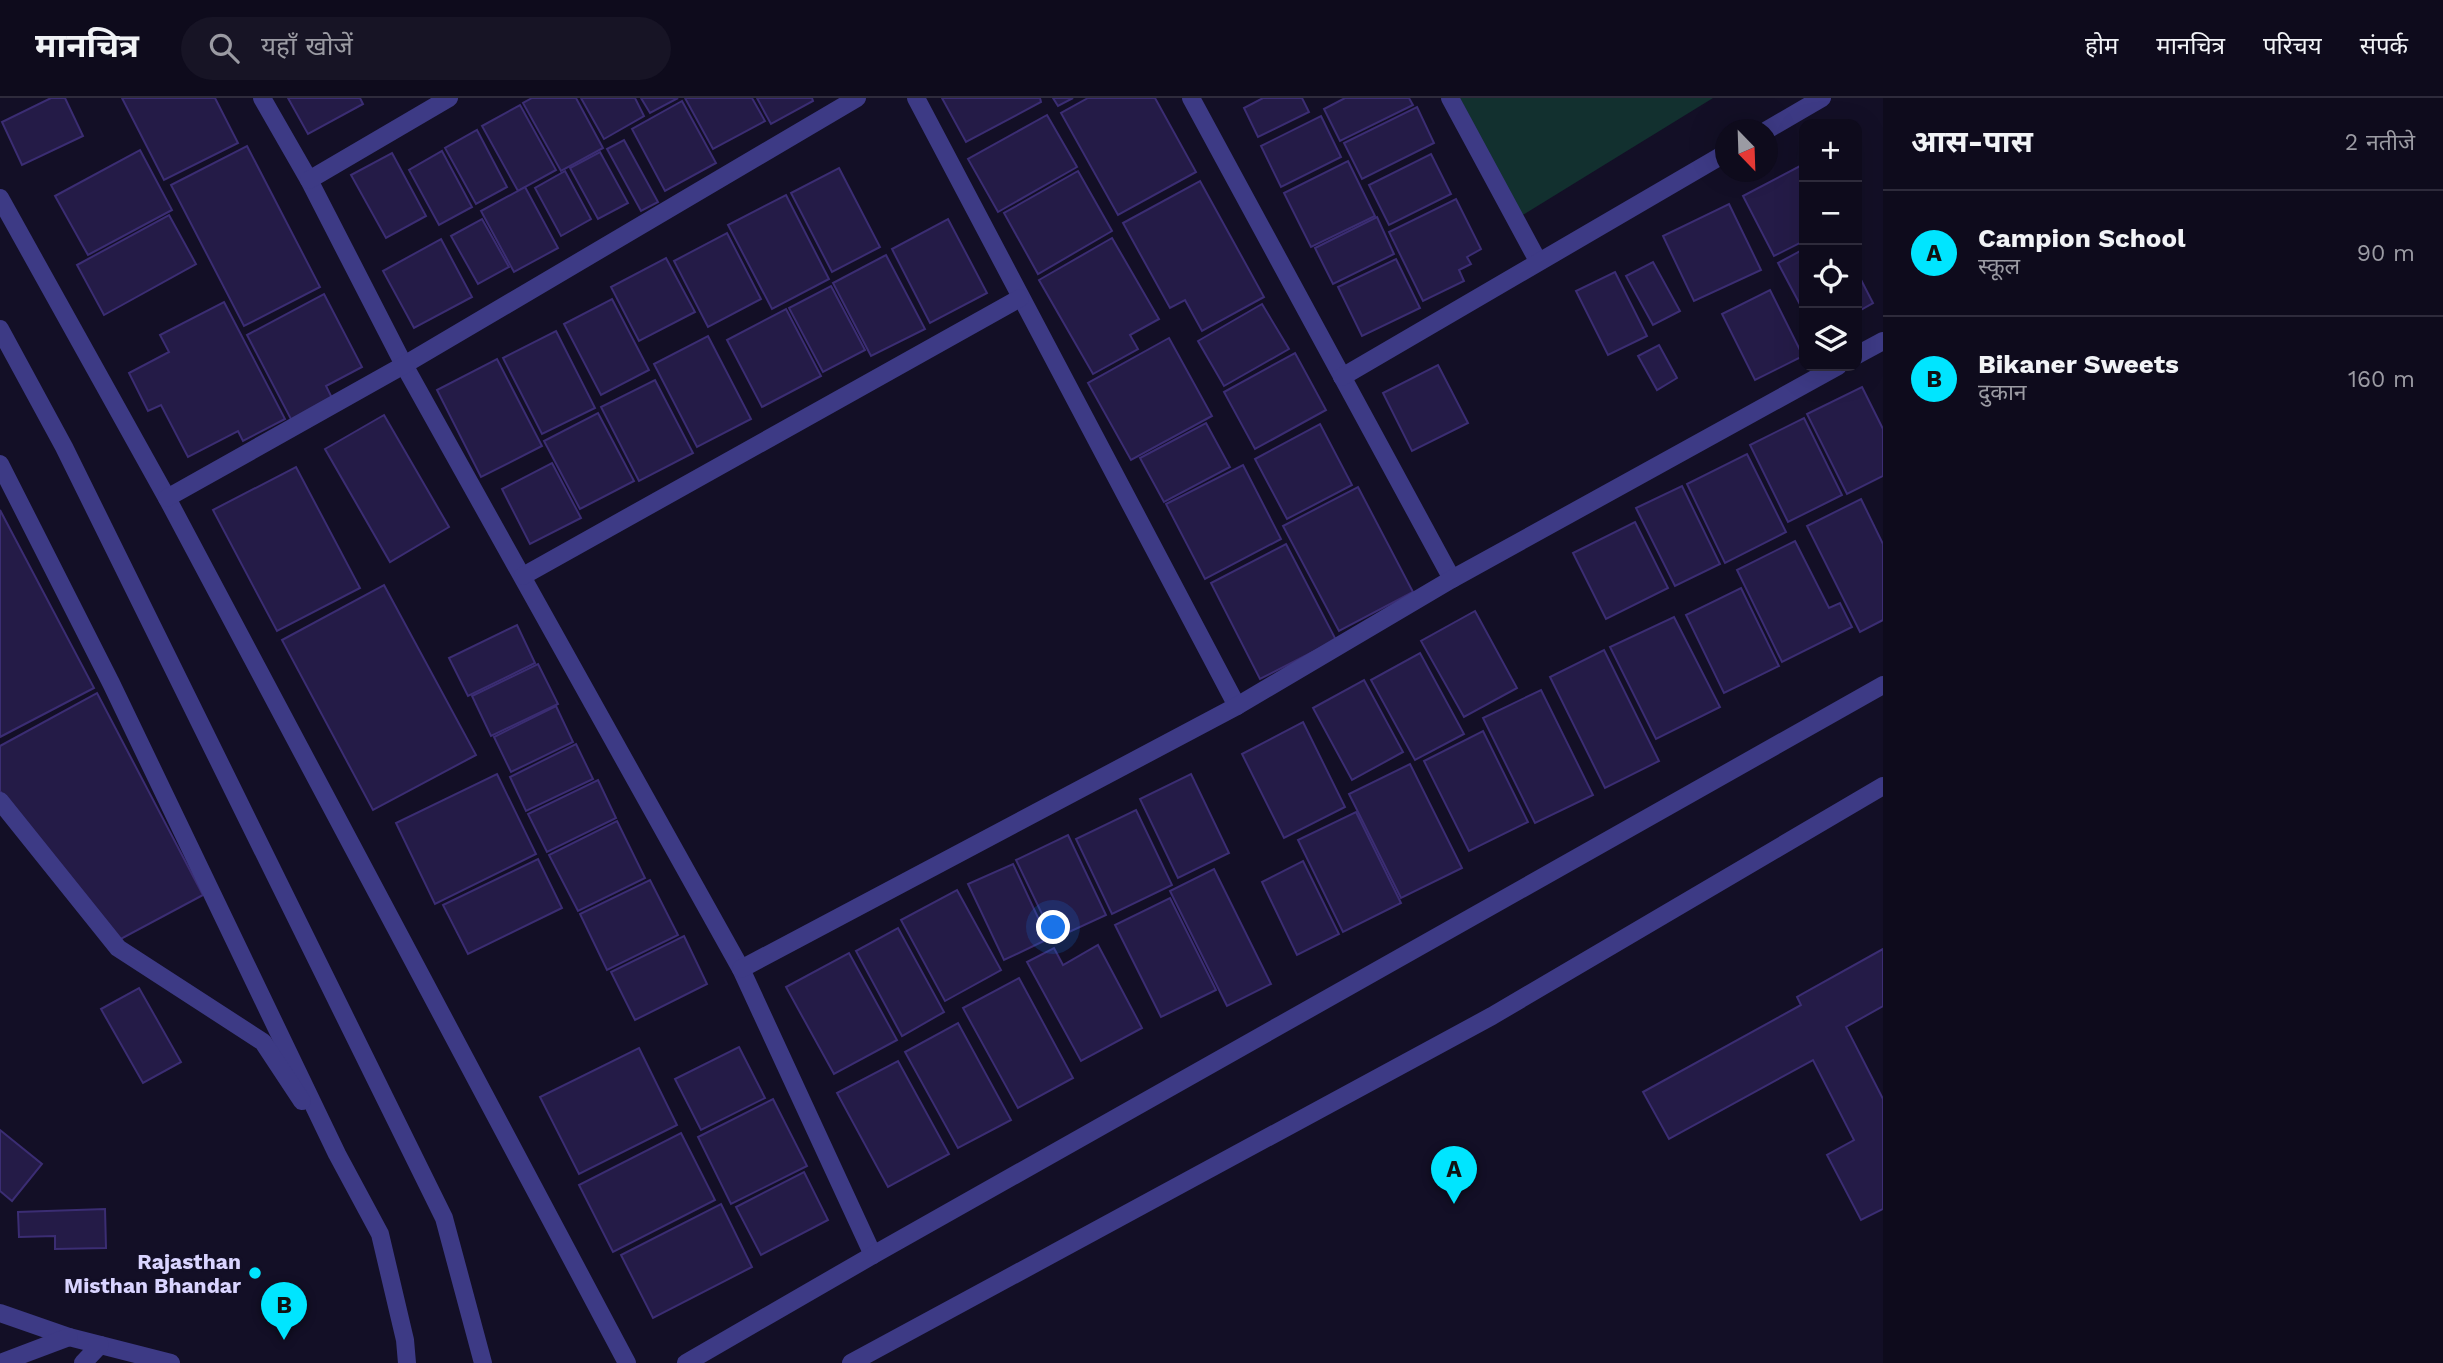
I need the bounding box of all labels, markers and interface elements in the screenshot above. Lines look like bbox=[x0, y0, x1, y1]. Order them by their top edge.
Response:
search box bbox=[181, 17, 671, 80]
text: मानचित्र bbox=[35, 26, 139, 65]
icon: search bbox=[205, 29, 243, 67]
text: यहाँ खोजें bbox=[261, 31, 353, 61]
text: होम bbox=[2085, 32, 2118, 60]
text: मानचित्र bbox=[2156, 32, 2225, 60]
text: परिचय bbox=[2263, 32, 2322, 60]
text: संपर्क bbox=[2360, 32, 2408, 60]
north arrow bbox=[1715, 119, 1778, 182]
map controls bbox=[1799, 119, 1862, 371]
button: + bbox=[1799, 119, 1862, 182]
text: आस-पास bbox=[1911, 124, 2033, 159]
text: 2 नतीजे bbox=[2345, 129, 2415, 156]
button: − bbox=[1799, 182, 1862, 245]
text: Campion School bbox=[1978, 223, 2186, 253]
text: A bbox=[1926, 240, 1942, 267]
text: 90 m bbox=[2357, 240, 2415, 267]
button: locate bbox=[1799, 245, 1862, 308]
text: स्कूल bbox=[1978, 253, 2020, 280]
button: layers bbox=[1799, 308, 1862, 371]
text: Bikaner Sweets bbox=[1978, 349, 2179, 379]
text: B bbox=[1926, 366, 1942, 393]
text: 160 m bbox=[2348, 366, 2415, 393]
text: दुकान bbox=[1978, 379, 2027, 406]
your location bbox=[1036, 910, 1070, 944]
pin: A bbox=[1431, 1146, 1477, 1204]
place label: Rajasthan Misthan Bhandar bbox=[64, 1249, 241, 1298]
marker: Rajasthan Misthan Bhandar bbox=[247, 1265, 263, 1281]
pin: B bbox=[261, 1282, 307, 1340]

